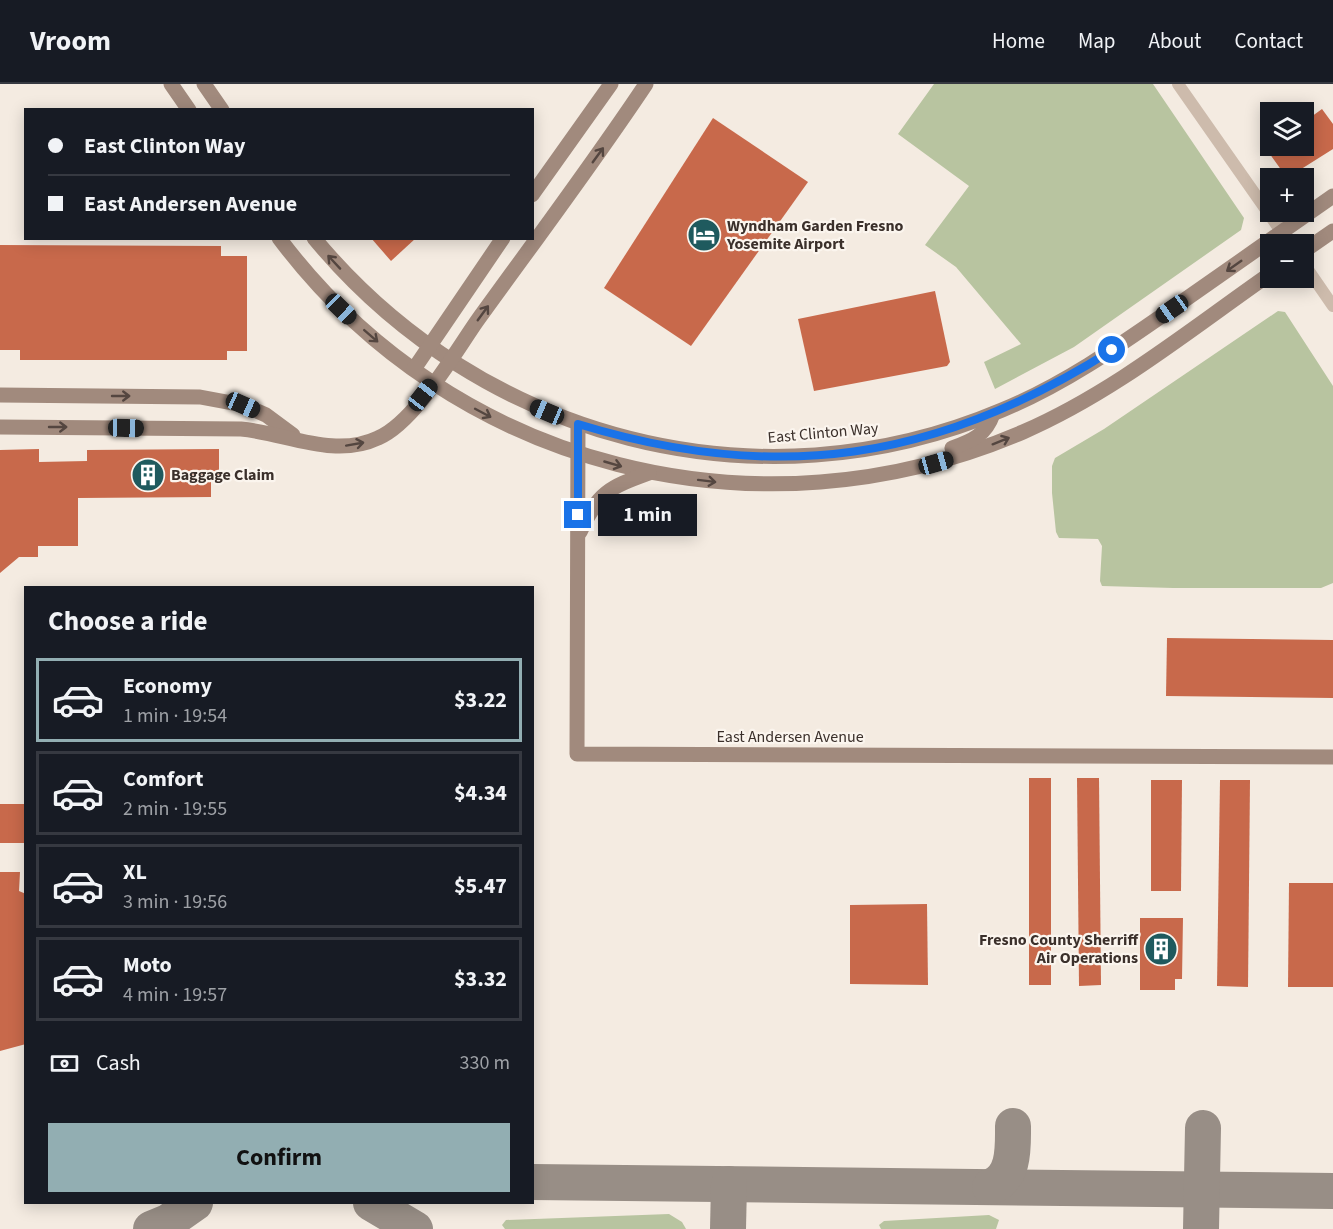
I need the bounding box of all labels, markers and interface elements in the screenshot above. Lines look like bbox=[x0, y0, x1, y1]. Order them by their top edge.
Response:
text: Vroom bbox=[30, 21, 111, 61]
text: Home bbox=[992, 26, 1045, 56]
text: Map bbox=[1078, 26, 1116, 56]
text: About bbox=[1149, 26, 1201, 56]
text: Contact bbox=[1234, 26, 1303, 56]
map controls bbox=[1260, 102, 1314, 288]
button: layers bbox=[1260, 102, 1314, 156]
text: East Clinton Way bbox=[84, 130, 245, 162]
one-way arrow bbox=[591, 147, 604, 163]
button: + bbox=[1260, 168, 1314, 222]
text: East Andersen Avenue bbox=[84, 188, 297, 220]
place label: Wyndham Garden Fresno Yosemite Airport bbox=[726, 215, 904, 255]
hotel icon: Wyndham Garden Fresno Yosemite Airport bbox=[686, 217, 722, 253]
button: − bbox=[1260, 234, 1314, 288]
one-way arrow bbox=[327, 255, 341, 270]
one-way arrow bbox=[1226, 260, 1242, 272]
car bbox=[322, 290, 360, 328]
car bbox=[1152, 291, 1192, 327]
one-way arrow bbox=[477, 305, 489, 321]
one-way arrow bbox=[363, 329, 378, 343]
route start bbox=[1098, 336, 1125, 363]
car bbox=[405, 375, 441, 415]
car bbox=[223, 389, 263, 421]
one-way arrow bbox=[111, 390, 131, 402]
car bbox=[527, 397, 567, 427]
one-way arrow bbox=[474, 407, 491, 419]
street label: East Clinton Way bbox=[767, 417, 880, 449]
car bbox=[108, 419, 144, 437]
one-way arrow bbox=[48, 421, 68, 433]
one-way arrow bbox=[991, 435, 1009, 446]
one-way arrow bbox=[345, 439, 365, 450]
car bbox=[916, 449, 956, 477]
building icon: Baggage Claim bbox=[130, 457, 166, 493]
one-way arrow bbox=[603, 459, 622, 470]
place label: Baggage Claim bbox=[171, 464, 275, 486]
one-way arrow bbox=[696, 476, 716, 487]
callout: 1 min bbox=[599, 494, 698, 536]
route end bbox=[564, 501, 591, 528]
text: 1 min bbox=[623, 501, 672, 529]
text: Choose a ride bbox=[48, 602, 208, 641]
text: Economy bbox=[123, 670, 212, 702]
icon: car bbox=[51, 673, 105, 727]
text: $3.22 bbox=[454, 684, 507, 716]
text: 1 min · 19:54 bbox=[123, 702, 227, 730]
street label: East Andersen Avenue bbox=[716, 726, 864, 748]
text: Comfort bbox=[123, 763, 204, 795]
icon: car bbox=[51, 766, 105, 820]
text: $4.34 bbox=[454, 777, 507, 809]
text: 2 min · 19:55 bbox=[123, 795, 227, 823]
text: XL bbox=[123, 856, 147, 888]
icon: car bbox=[51, 859, 105, 913]
text: $5.47 bbox=[454, 870, 507, 902]
text: 3 min · 19:56 bbox=[123, 888, 227, 916]
place label: Fresno County Sherriff Air Operations bbox=[979, 929, 1139, 969]
building icon: Fresno County Sherriff Air Operations bbox=[1143, 931, 1179, 967]
text: Moto bbox=[123, 949, 172, 981]
icon: car bbox=[51, 952, 105, 1006]
text: $3.32 bbox=[454, 963, 507, 995]
text: 4 min · 19:57 bbox=[123, 981, 227, 1009]
icon: cash bbox=[48, 1047, 81, 1080]
text: Cash bbox=[96, 1047, 141, 1079]
text: 330 m bbox=[460, 1049, 510, 1077]
button: Confirm bbox=[48, 1123, 510, 1192]

